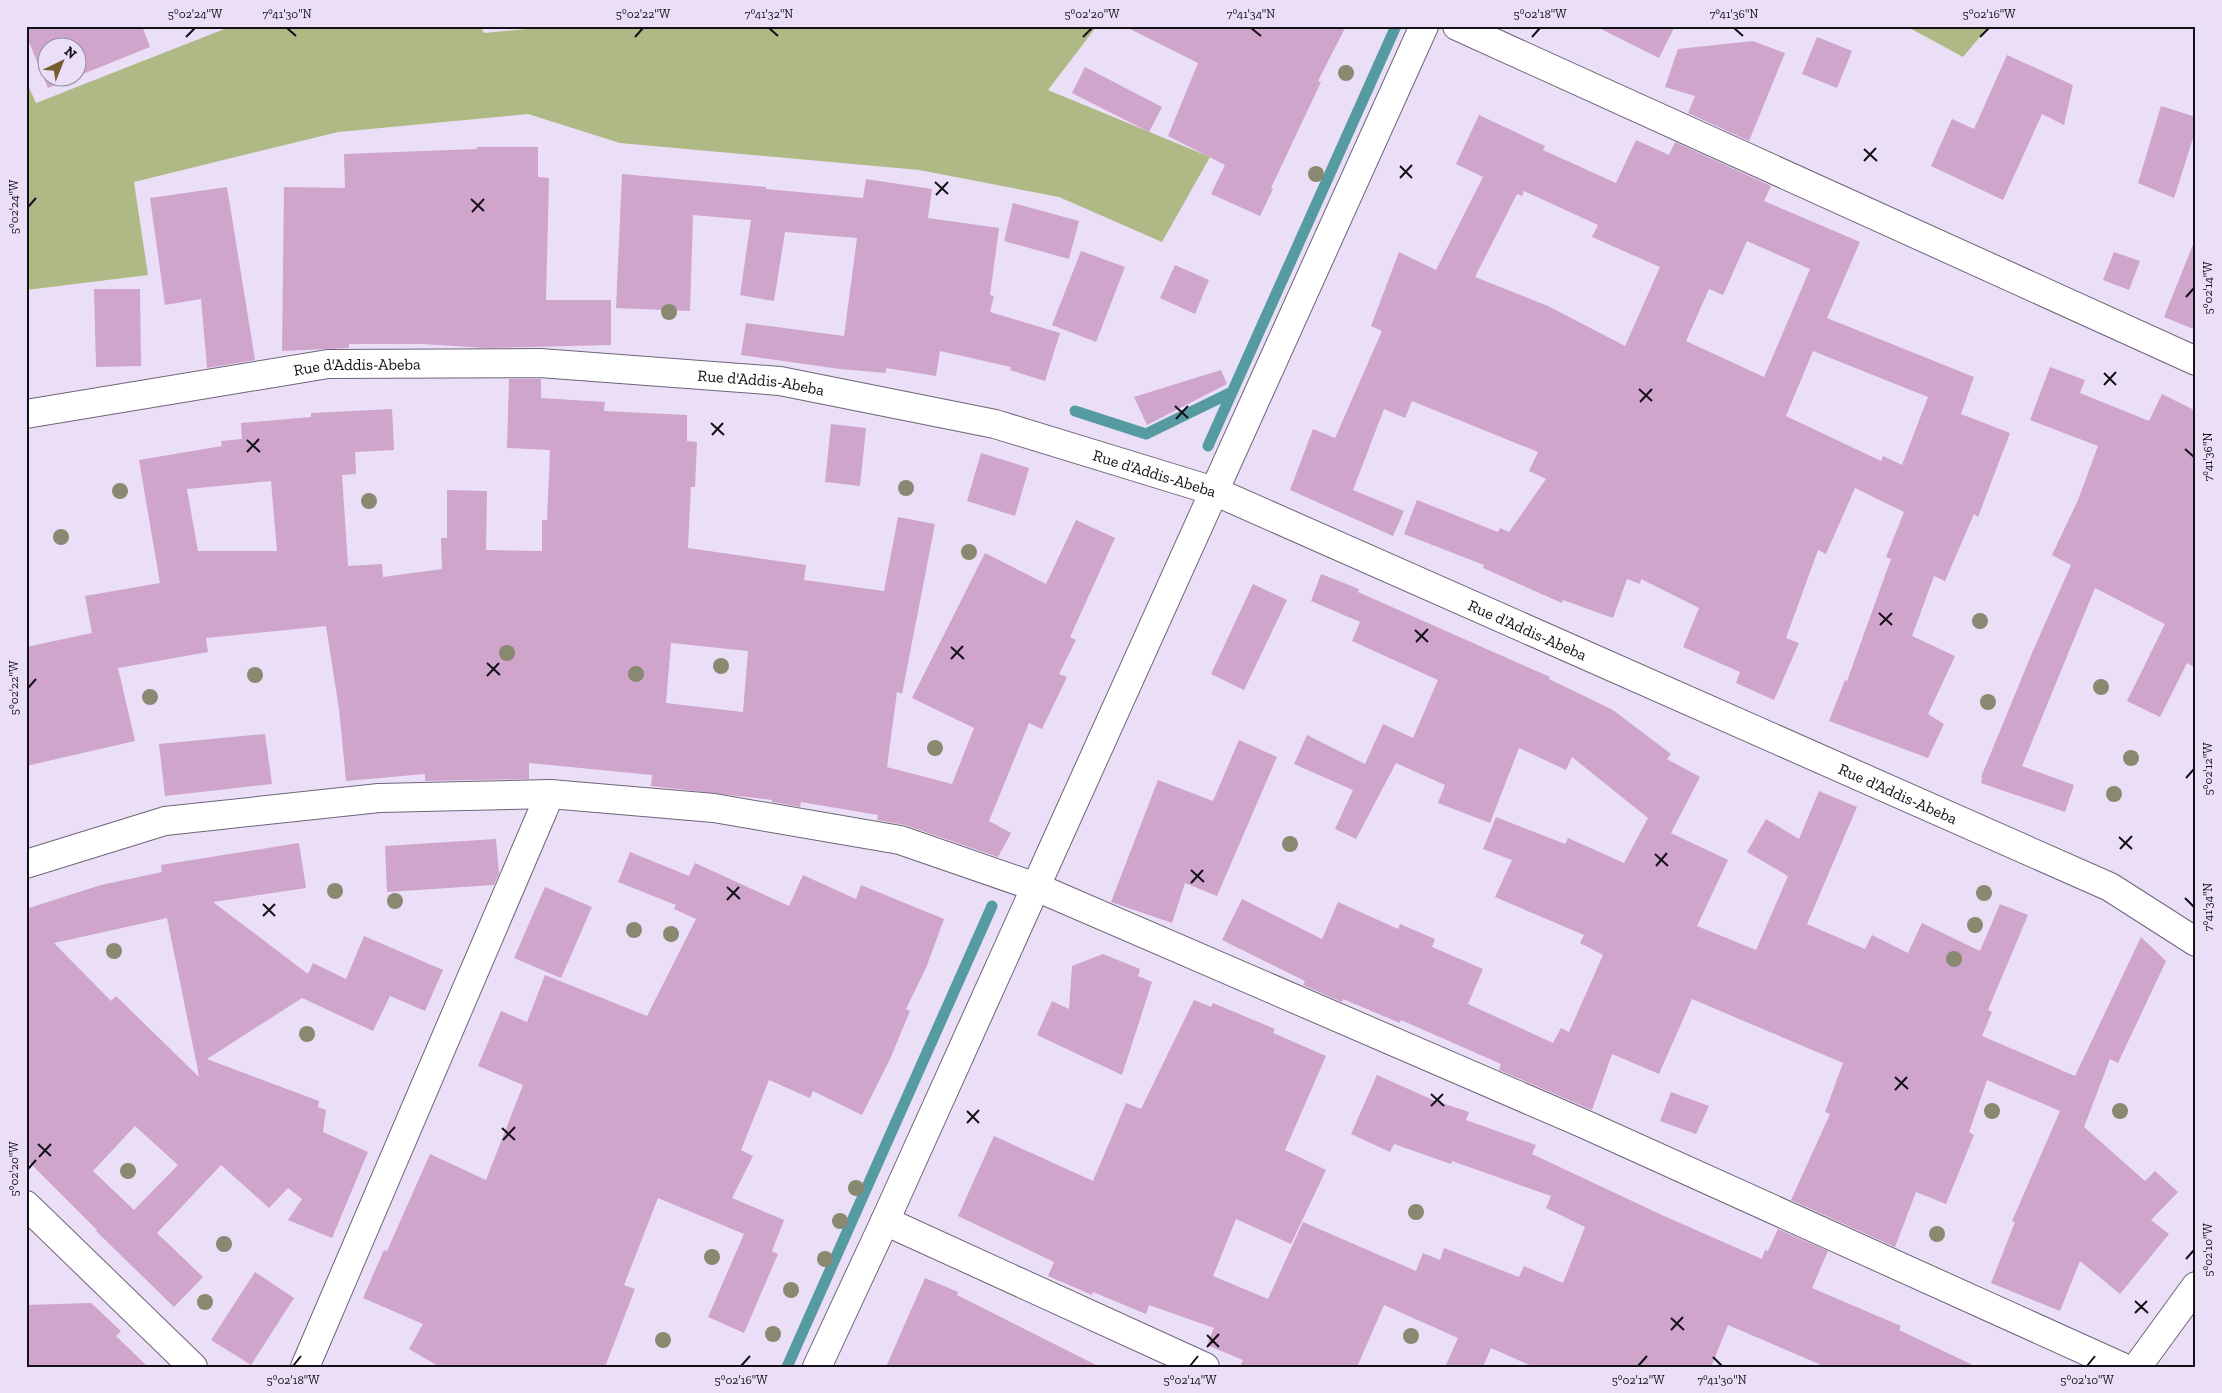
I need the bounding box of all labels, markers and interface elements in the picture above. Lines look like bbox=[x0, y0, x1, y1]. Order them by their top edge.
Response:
text: 5°02'24"W bbox=[168, 7, 223, 21]
text: 7°41'30"N bbox=[262, 7, 312, 21]
text: 5°02'22"W bbox=[616, 7, 671, 21]
text: 7°41'32"N bbox=[745, 7, 793, 21]
text: 5°02'20"W bbox=[1064, 7, 1120, 21]
text: 7°41'34"N bbox=[1227, 7, 1275, 21]
text: 5°02'18"W bbox=[1513, 7, 1567, 21]
text: 7°41'36"N bbox=[1710, 7, 1758, 21]
text: 5°02'16"W bbox=[1963, 7, 2016, 21]
north arrow bbox=[38, 38, 88, 88]
text: N bbox=[61, 43, 80, 63]
text: 5°02'24"W bbox=[7, 179, 21, 234]
text: 5°02'14"W bbox=[2201, 261, 2215, 314]
street label: Rue d'Addis-Abeba bbox=[292, 354, 421, 380]
street label: Rue d'Addis-Abeba bbox=[697, 366, 826, 400]
text: 7°41'36"N bbox=[2201, 433, 2215, 481]
street label: Rue d'Addis-Abeba bbox=[1091, 446, 1219, 501]
street label: Rue d'Addis-Abeba bbox=[1465, 596, 1590, 665]
text: 5°02'22"W bbox=[7, 660, 21, 715]
text: 5°02'12"W bbox=[2201, 742, 2215, 795]
street label: Rue d'Addis-Abeba bbox=[1836, 759, 1960, 828]
text: 7°41'34"N bbox=[2201, 883, 2215, 931]
text: 5°02'20"W bbox=[7, 1141, 21, 1197]
text: 5°02'10"W bbox=[2201, 1222, 2215, 1277]
text: 5°02'18"W bbox=[266, 1373, 320, 1387]
text: 5°02'16"W bbox=[715, 1373, 768, 1387]
text: 5°02'14"W bbox=[1164, 1373, 1217, 1387]
text: 5°02'12"W bbox=[1612, 1373, 1665, 1387]
text: 7°41'30"N bbox=[1697, 1373, 1747, 1387]
text: 5°02'10"W bbox=[2060, 1373, 2115, 1387]

